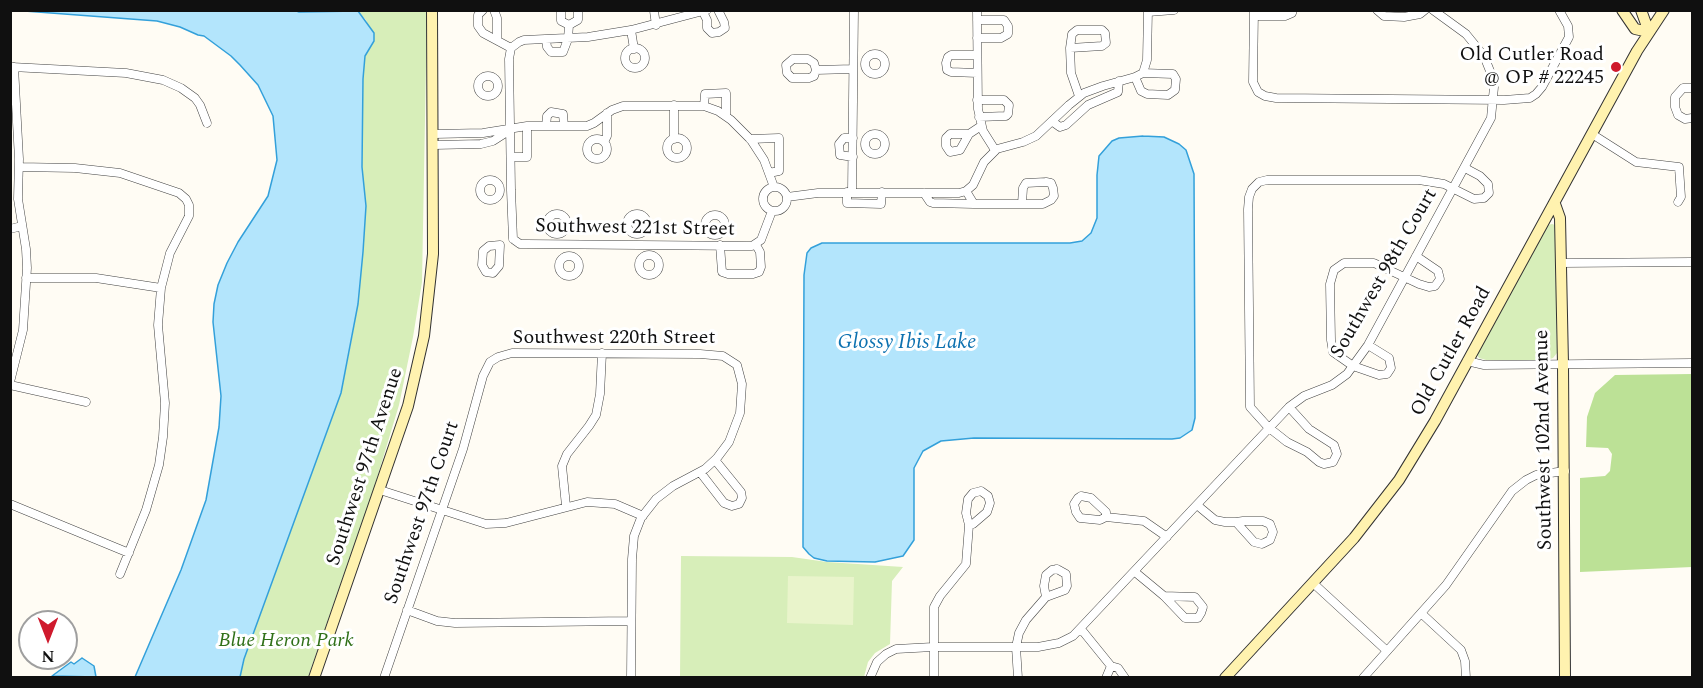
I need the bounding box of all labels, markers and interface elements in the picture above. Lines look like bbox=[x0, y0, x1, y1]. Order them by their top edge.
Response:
place label: Old Cutler Road @ OP # 22245 bbox=[1459, 44, 1604, 91]
marker: Old Cutler Road @ OP # 22245 bbox=[1609, 60, 1623, 74]
street label: Southwest 98th Court bbox=[1327, 185, 1443, 363]
street label: Southwest 221st Street bbox=[535, 215, 735, 243]
street label: Old Cutler Road bbox=[1406, 283, 1498, 421]
street label: Southwest 220th Street bbox=[512, 327, 716, 351]
street label: Southwest 102nd Avenue bbox=[1531, 329, 1559, 551]
water label: Glossy Ibis Lake bbox=[838, 331, 976, 357]
street label: Southwest 97th Avenue bbox=[323, 365, 409, 569]
street label: Southwest 97th Court bbox=[380, 418, 466, 608]
north arrow bbox=[18, 610, 78, 670]
park label: Blue Heron Park bbox=[218, 630, 354, 654]
text: N bbox=[41, 644, 55, 668]

